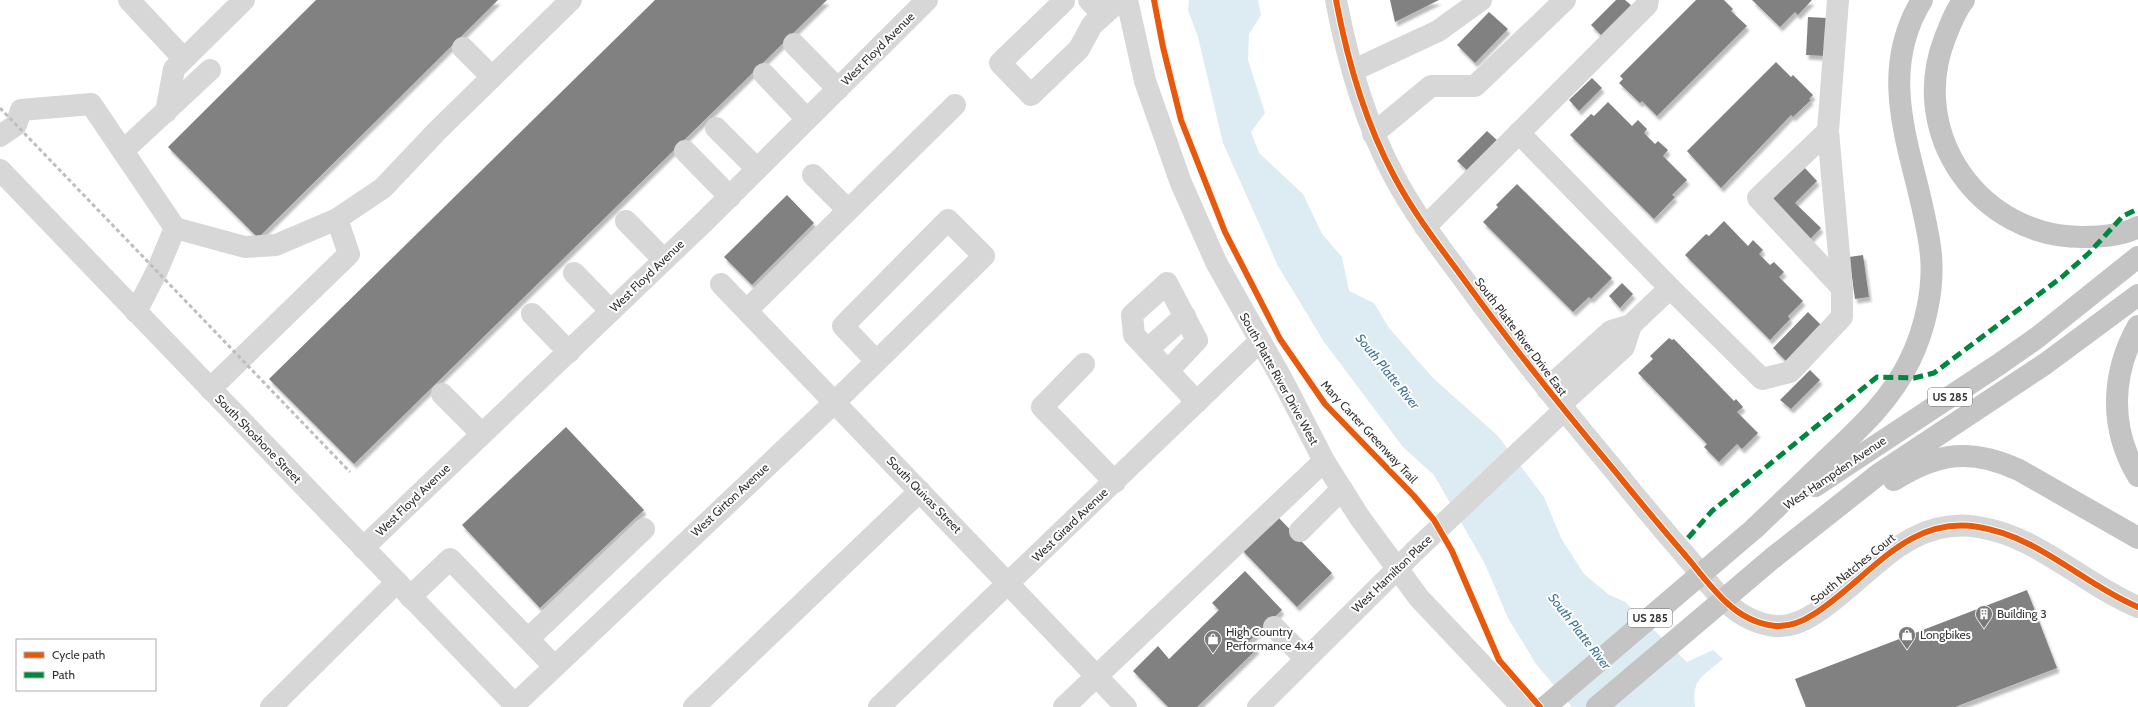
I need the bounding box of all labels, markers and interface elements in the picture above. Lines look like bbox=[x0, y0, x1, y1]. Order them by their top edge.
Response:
street label: West Floyd Avenue bbox=[838, 9, 917, 88]
street label: West Floyd Avenue bbox=[606, 236, 687, 315]
street label: South Platte River Drive East bbox=[1472, 274, 1571, 399]
street label: South Platte River Drive West bbox=[1237, 310, 1322, 448]
water label: South Platte River bbox=[1353, 330, 1424, 413]
street label: Mary Carter Greenway Trail bbox=[1318, 377, 1421, 486]
road number: US 285 bbox=[1928, 388, 1972, 406]
street label: South Shoshone Street bbox=[212, 391, 305, 486]
street label: West Hampden Avenue bbox=[1781, 433, 1889, 512]
street label: South Quivas Street bbox=[884, 453, 965, 536]
street label: West Floyd Avenue bbox=[372, 460, 453, 539]
street label: West Girton Avenue bbox=[688, 460, 772, 540]
street label: West Girard Avenue bbox=[1029, 485, 1111, 565]
street label: South Natches Court bbox=[1807, 530, 1898, 607]
street label: West Hamilton Place bbox=[1348, 532, 1435, 616]
water label: South Platte River bbox=[1545, 590, 1615, 673]
building icon: Building 3 bbox=[1974, 604, 1994, 629]
place label: Building 3 bbox=[1997, 606, 2047, 621]
road number: US 285 bbox=[1628, 609, 1672, 627]
place label: High Country Performance 4x4 bbox=[1226, 624, 1314, 653]
shop icon: Longbikes bbox=[1897, 625, 1917, 650]
place label: Longbikes bbox=[1920, 627, 1971, 642]
shop icon: High Country Performance 4x4 bbox=[1203, 629, 1223, 654]
legend bbox=[16, 639, 156, 691]
text: Cycle path bbox=[52, 647, 105, 662]
text: Path bbox=[52, 667, 75, 682]

